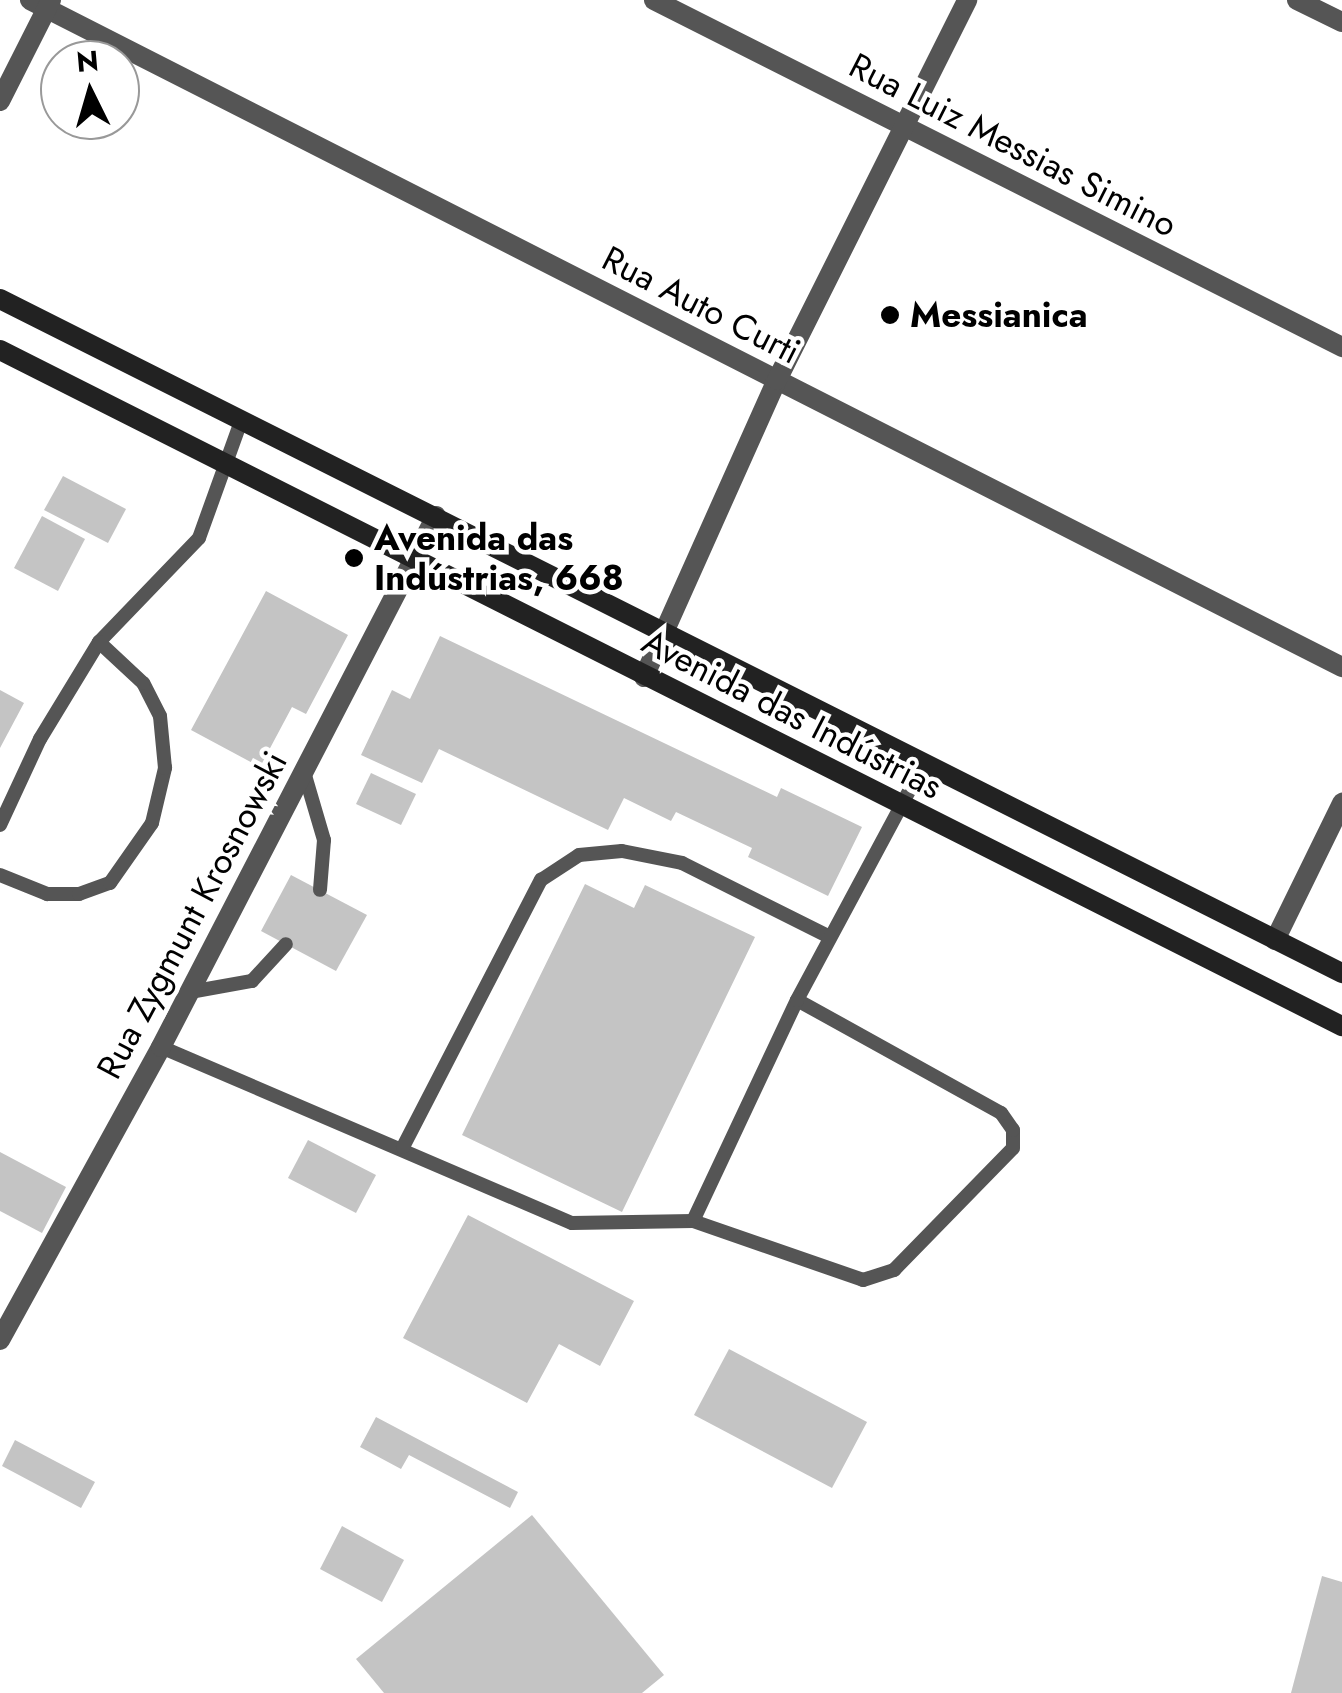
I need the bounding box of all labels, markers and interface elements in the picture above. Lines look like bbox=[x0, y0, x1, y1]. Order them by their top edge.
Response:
north arrow bbox=[40, 40, 140, 140]
text: N bbox=[75, 40, 100, 83]
street label: Rua Luiz Messias Simino bbox=[842, 44, 1184, 246]
street label: Rua Auto Curti bbox=[595, 237, 807, 373]
place label: Messianica bbox=[910, 294, 1088, 336]
marker: Messianica bbox=[879, 304, 901, 326]
place label: Avenida das Indústrias, 668 bbox=[374, 517, 624, 599]
marker: Avenida das Indústrias, 668 bbox=[343, 547, 365, 569]
street label: Avenida das Indústrias bbox=[635, 620, 949, 808]
street label: Rua Zygmunt Krosnowski bbox=[88, 744, 296, 1086]

